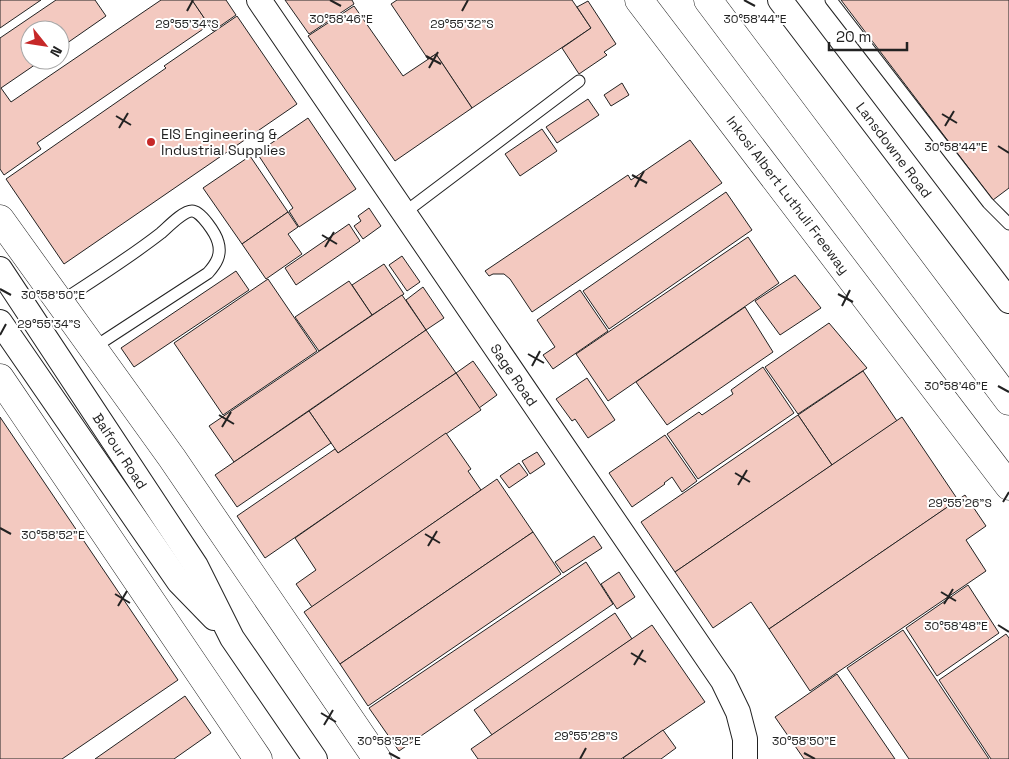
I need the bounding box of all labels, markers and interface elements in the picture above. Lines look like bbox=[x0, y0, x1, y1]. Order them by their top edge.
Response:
text: 30°58'46"E bbox=[309, 11, 373, 27]
text: 30°58'44"E bbox=[723, 11, 787, 27]
text: 29°55'34"S bbox=[155, 16, 219, 32]
text: 29°55'32"S bbox=[430, 16, 494, 32]
north arrow bbox=[20, 20, 70, 70]
scale bar bbox=[829, 20, 906, 52]
text: 20 m bbox=[836, 27, 871, 46]
text: N bbox=[46, 43, 66, 60]
street label: Lansdowne Road bbox=[852, 99, 936, 201]
street label: Inkosi Albert Luthuli Freeway bbox=[723, 112, 853, 278]
place label: EIS Engineering & Industrial Supplies bbox=[161, 125, 286, 159]
marker: EIS Engineering & Industrial Supplies bbox=[145, 136, 157, 148]
text: 30°58'44"E bbox=[924, 139, 988, 155]
text: 30°58'50"E bbox=[21, 287, 85, 303]
text: 29°55'34"S bbox=[17, 316, 81, 332]
street label: Sage Road bbox=[486, 340, 542, 410]
text: 30°58'46"E bbox=[924, 378, 988, 394]
street label: Balfour Road bbox=[89, 410, 151, 492]
text: 29°55'26"S bbox=[928, 495, 992, 511]
text: 30°58'52"E bbox=[21, 527, 85, 543]
text: 30°58'48"E bbox=[924, 618, 988, 634]
text: 29°55'28"S bbox=[554, 728, 618, 744]
text: 30°58'52"E bbox=[357, 733, 421, 749]
text: 30°58'50"E bbox=[772, 733, 836, 749]

